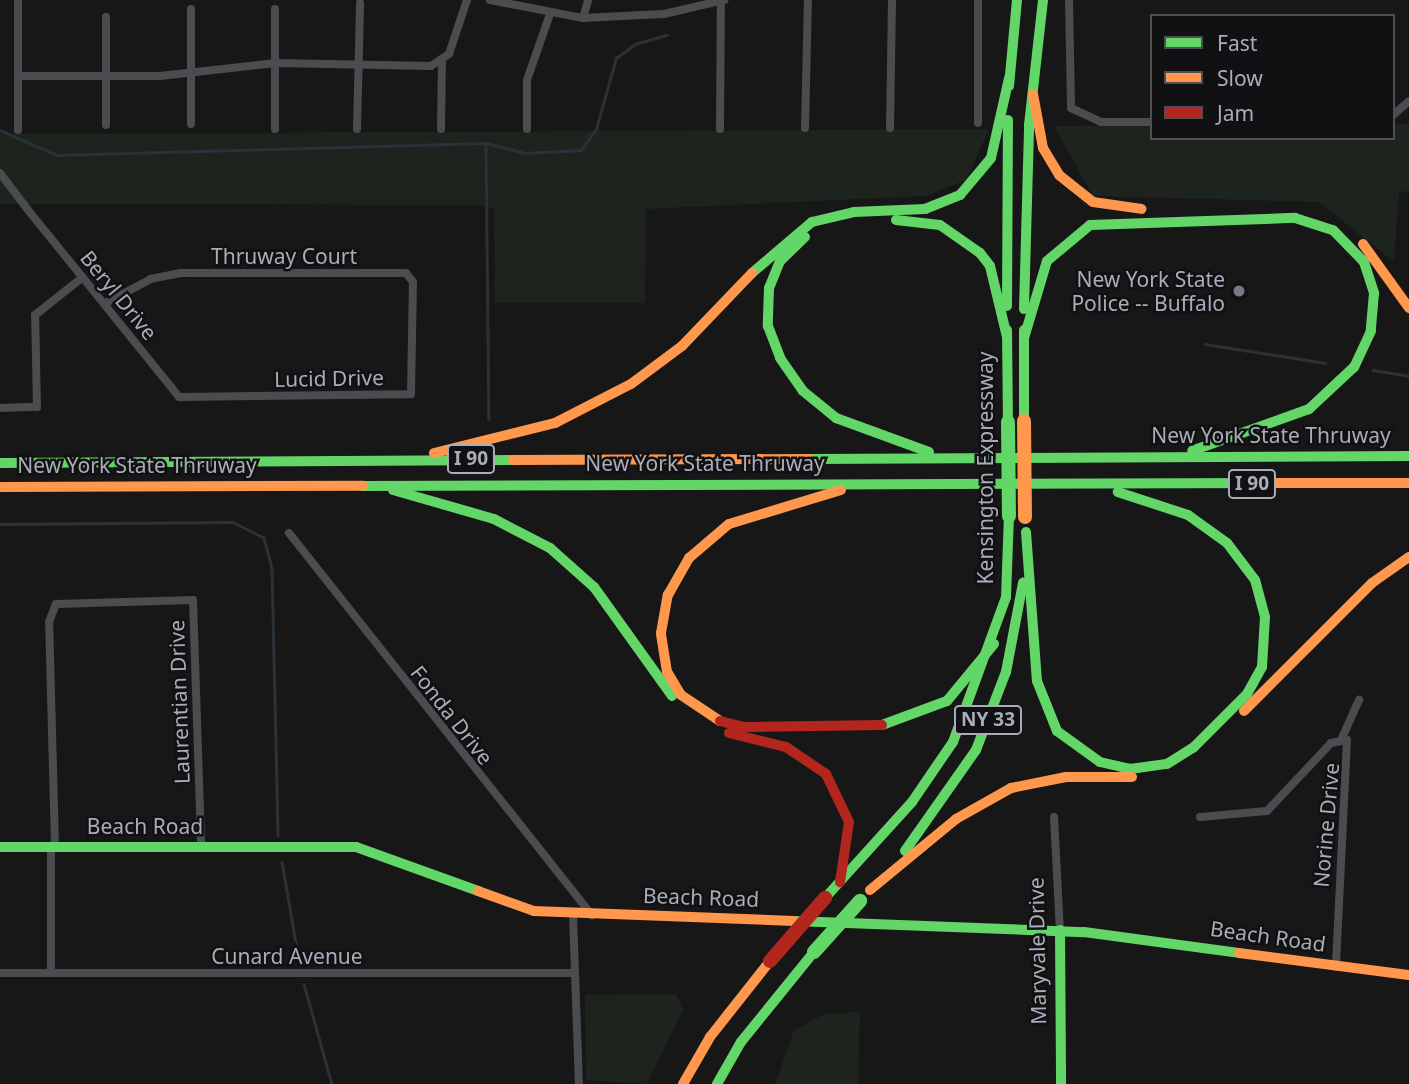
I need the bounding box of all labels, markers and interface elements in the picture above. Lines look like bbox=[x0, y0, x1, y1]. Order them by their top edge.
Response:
legend bbox=[1150, 14, 1395, 140]
text: Fast bbox=[1217, 29, 1257, 57]
text: Slow bbox=[1217, 64, 1263, 92]
text: Jam bbox=[1217, 99, 1254, 127]
street label: Thruway Court bbox=[211, 243, 357, 269]
street label: Beryl Drive bbox=[75, 245, 163, 345]
place label: New York State Police -- Buffalo bbox=[1071, 266, 1225, 316]
marker: New York State Police -- Buffalo bbox=[1231, 283, 1247, 299]
street label: Kensington Expressway bbox=[972, 352, 998, 584]
street label: Lucid Drive bbox=[274, 364, 384, 392]
street label: New York State Thruway bbox=[1151, 422, 1391, 448]
road number: I 90 bbox=[447, 444, 496, 474]
street label: New York State Thruway bbox=[585, 450, 825, 476]
street label: New York State Thruway bbox=[17, 452, 257, 478]
road number: I 90 bbox=[1228, 468, 1276, 499]
street label: Laurentian Drive bbox=[164, 620, 194, 784]
street label: Fonda Drive bbox=[406, 660, 498, 770]
road number: NY 33 bbox=[953, 705, 1023, 736]
street label: Norine Drive bbox=[1308, 762, 1344, 888]
street label: Beach Road bbox=[87, 813, 203, 839]
street label: Maryvale Drive bbox=[1023, 877, 1051, 1025]
street label: Beach Road bbox=[642, 882, 760, 912]
street label: Beach Road bbox=[1209, 915, 1327, 957]
street label: Cunard Avenue bbox=[211, 943, 363, 969]

